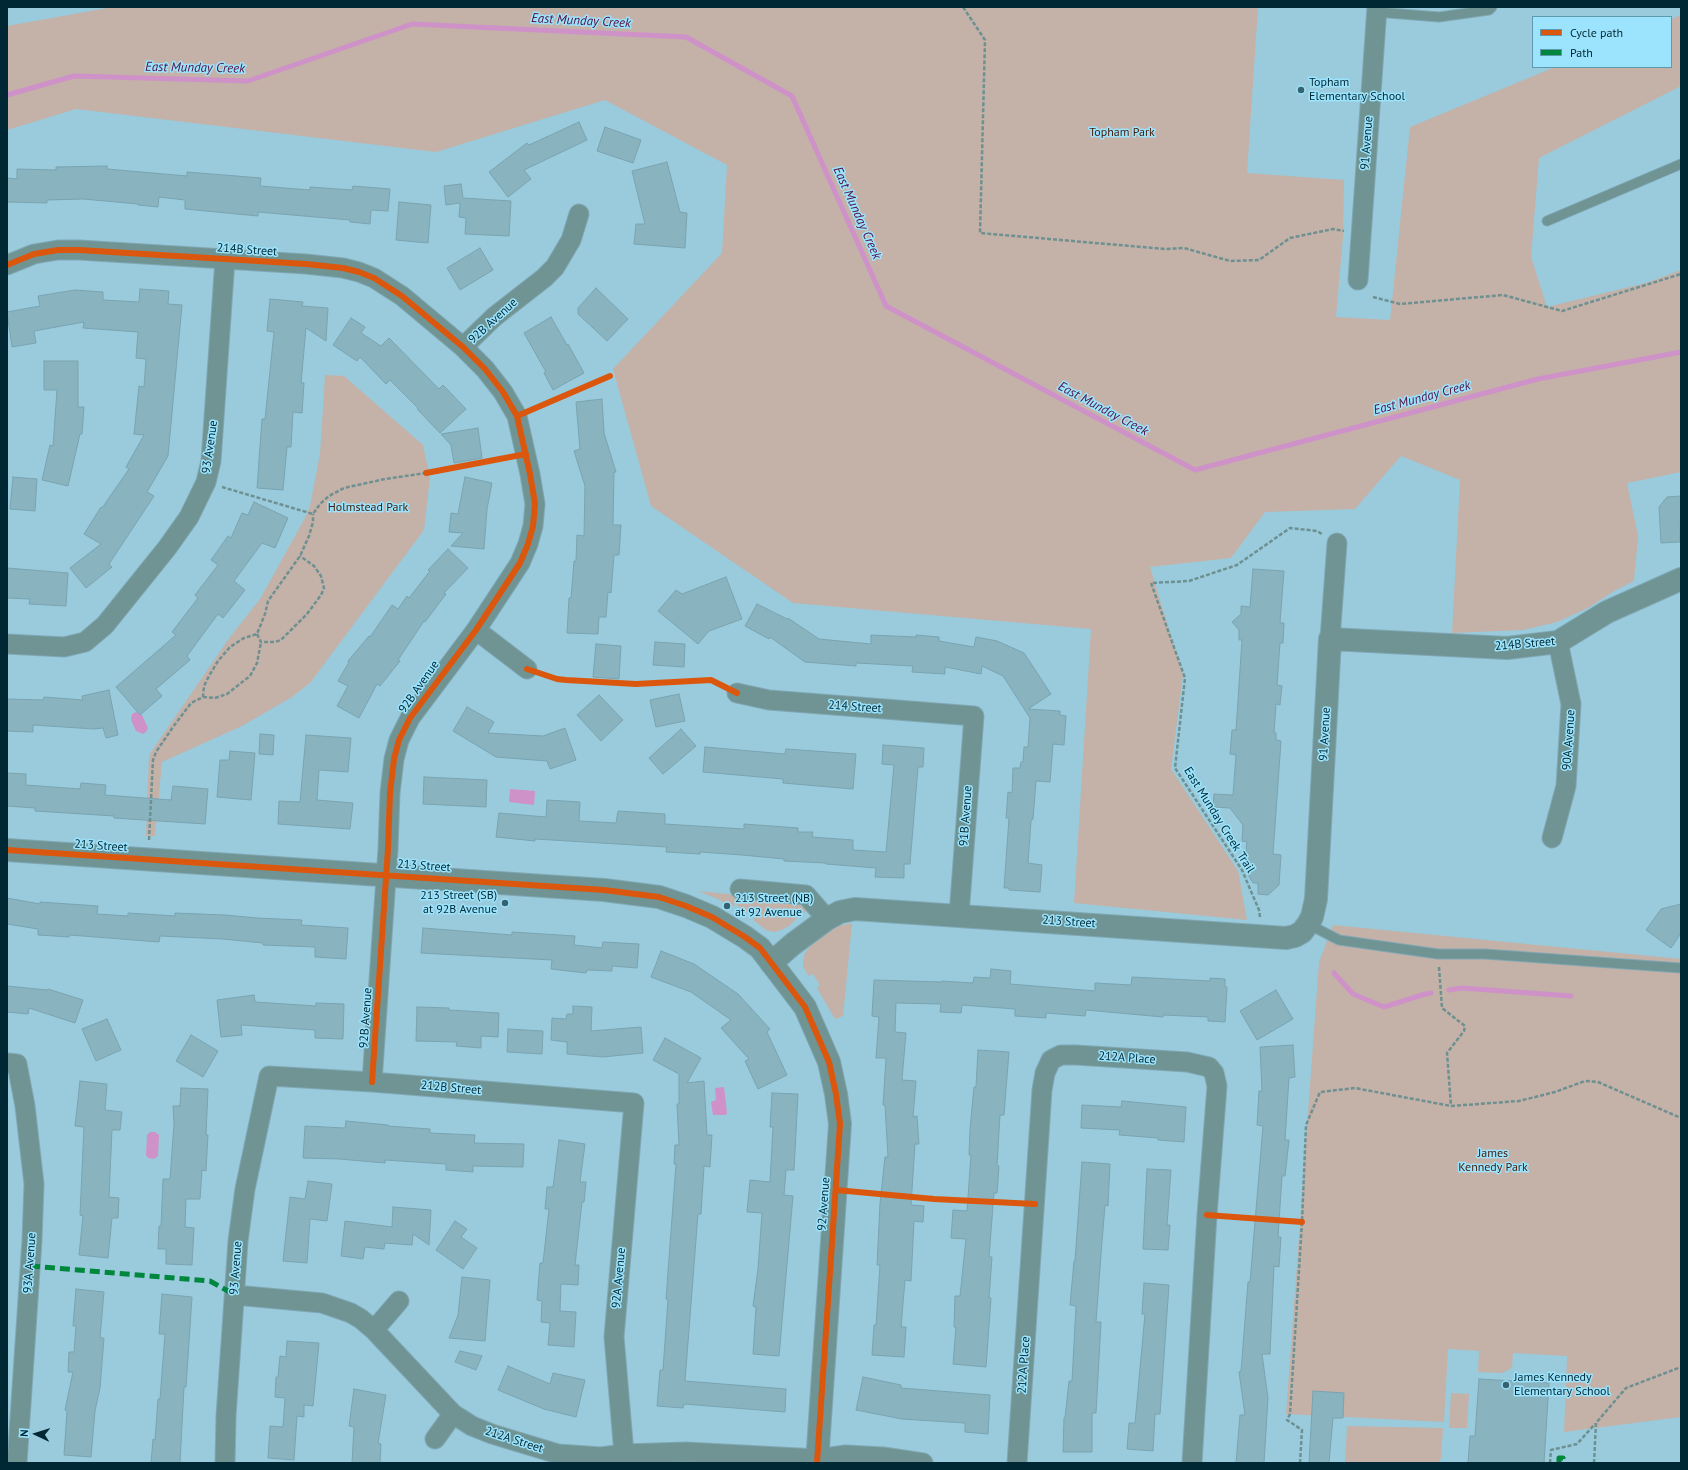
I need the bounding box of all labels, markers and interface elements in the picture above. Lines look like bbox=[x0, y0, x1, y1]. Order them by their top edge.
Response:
water label: East Munday Creek bbox=[531, 11, 631, 31]
legend bbox=[1532, 16, 1672, 68]
text: Cycle path bbox=[1570, 25, 1623, 40]
text: Path bbox=[1570, 45, 1593, 60]
water label: East Munday Creek bbox=[145, 59, 245, 77]
place label: Topham Elementary School bbox=[1309, 76, 1405, 104]
marker: Topham Elementary School bbox=[1296, 85, 1306, 95]
street label: 91 Avenue bbox=[1358, 116, 1376, 170]
park label: Topham Park bbox=[1089, 126, 1155, 140]
water label: East Munday Creek bbox=[830, 164, 884, 262]
street label: 214B Street bbox=[216, 241, 278, 259]
street label: 92B Avenue bbox=[466, 295, 520, 347]
water label: East Munday Creek bbox=[1372, 378, 1472, 418]
water label: East Munday Creek bbox=[1055, 379, 1151, 439]
street label: 93 Avenue bbox=[199, 419, 221, 475]
park label: Holmstead Park bbox=[328, 501, 408, 515]
street label: 214B Street bbox=[1494, 634, 1556, 654]
street label: 92B Avenue bbox=[396, 658, 442, 716]
street label: 214 Street bbox=[828, 698, 882, 716]
street label: 91 Avenue bbox=[1316, 707, 1334, 761]
street label: 90A Avenue bbox=[1560, 709, 1578, 771]
street label: East Munday Creek Trail bbox=[1180, 764, 1258, 876]
street label: 91B Avenue bbox=[957, 785, 975, 847]
street label: 213 Street bbox=[74, 837, 128, 855]
street label: 213 Street bbox=[397, 857, 451, 875]
place label: 213 Street (SB) at 92B Avenue bbox=[420, 889, 497, 917]
place label: 213 Street (NB) at 92 Avenue bbox=[735, 892, 813, 920]
marker: 213 Street (SB) at 92B Avenue bbox=[500, 898, 510, 908]
marker: 213 Street (NB) at 92 Avenue bbox=[722, 901, 732, 911]
street label: 213 Street bbox=[1042, 913, 1096, 931]
street label: 92B Avenue bbox=[357, 987, 375, 1049]
street label: 212A Place bbox=[1098, 1049, 1156, 1067]
street label: 212B Street bbox=[420, 1078, 482, 1098]
park label: James Kennedy Park bbox=[1458, 1147, 1528, 1175]
street label: 92 Avenue bbox=[815, 1177, 833, 1231]
street label: 93A Avenue bbox=[21, 1232, 39, 1294]
street label: 93 Avenue bbox=[227, 1241, 245, 1295]
street label: 92A Avenue bbox=[609, 1247, 629, 1309]
street label: 212A Place bbox=[1015, 1336, 1033, 1394]
place label: James Kennedy Elementary School bbox=[1514, 1371, 1610, 1399]
marker: James Kennedy Elementary School bbox=[1501, 1380, 1511, 1390]
north arrow bbox=[16, 1414, 56, 1454]
street label: 212A Street bbox=[483, 1424, 545, 1456]
text: N bbox=[17, 1429, 31, 1437]

